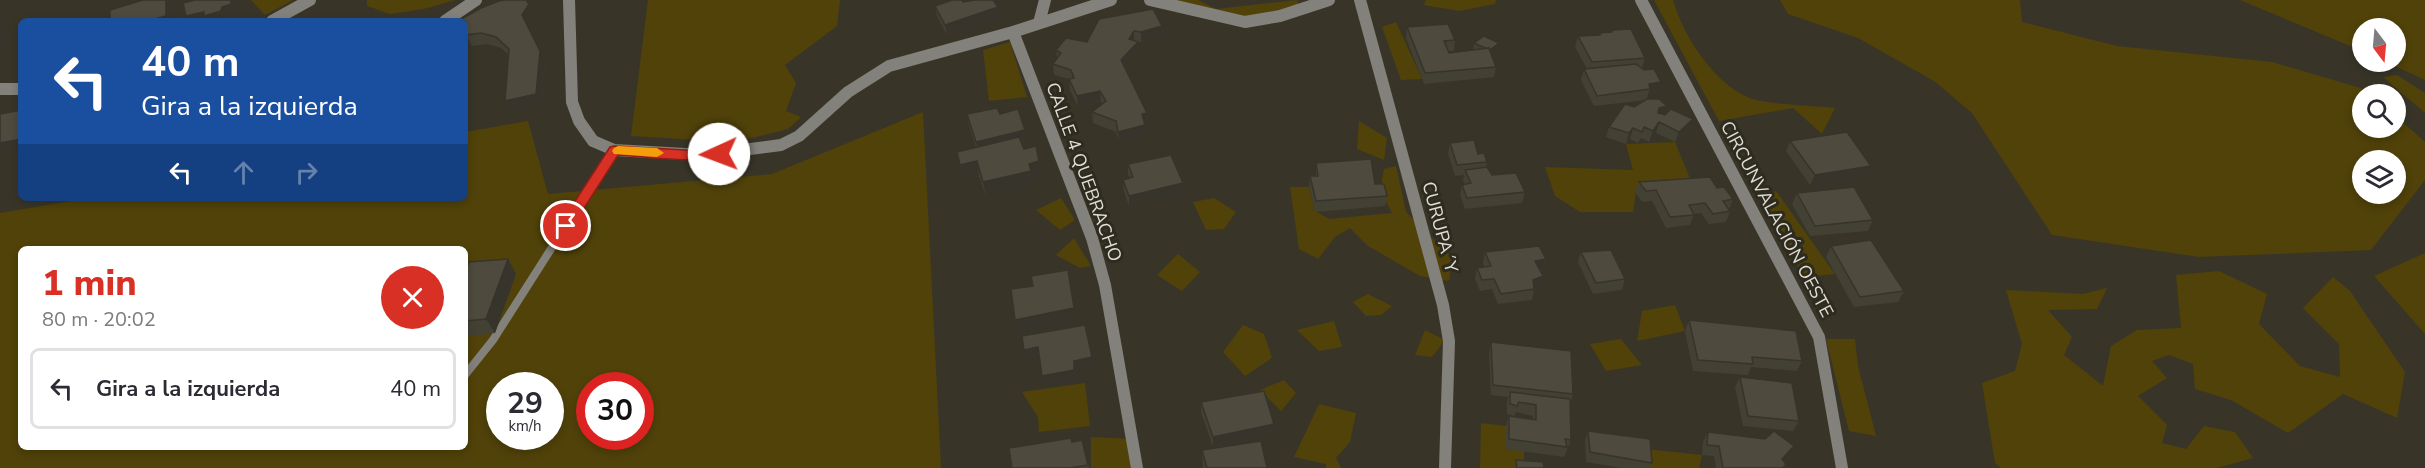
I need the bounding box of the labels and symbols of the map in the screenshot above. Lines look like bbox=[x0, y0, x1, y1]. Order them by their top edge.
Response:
north arrow bbox=[2352, 18, 2406, 72]
street label: CALLE 4 QUEBRACHO bbox=[1040, 79, 1128, 265]
street label: CIRCUNVALACIÓN OESTE bbox=[1715, 117, 1839, 321]
position arrow bbox=[687, 122, 751, 186]
street label: CURUPA´Y bbox=[1416, 179, 1464, 275]
pin bbox=[540, 200, 591, 251]
speed limit sign: 30 bbox=[576, 372, 654, 450]

